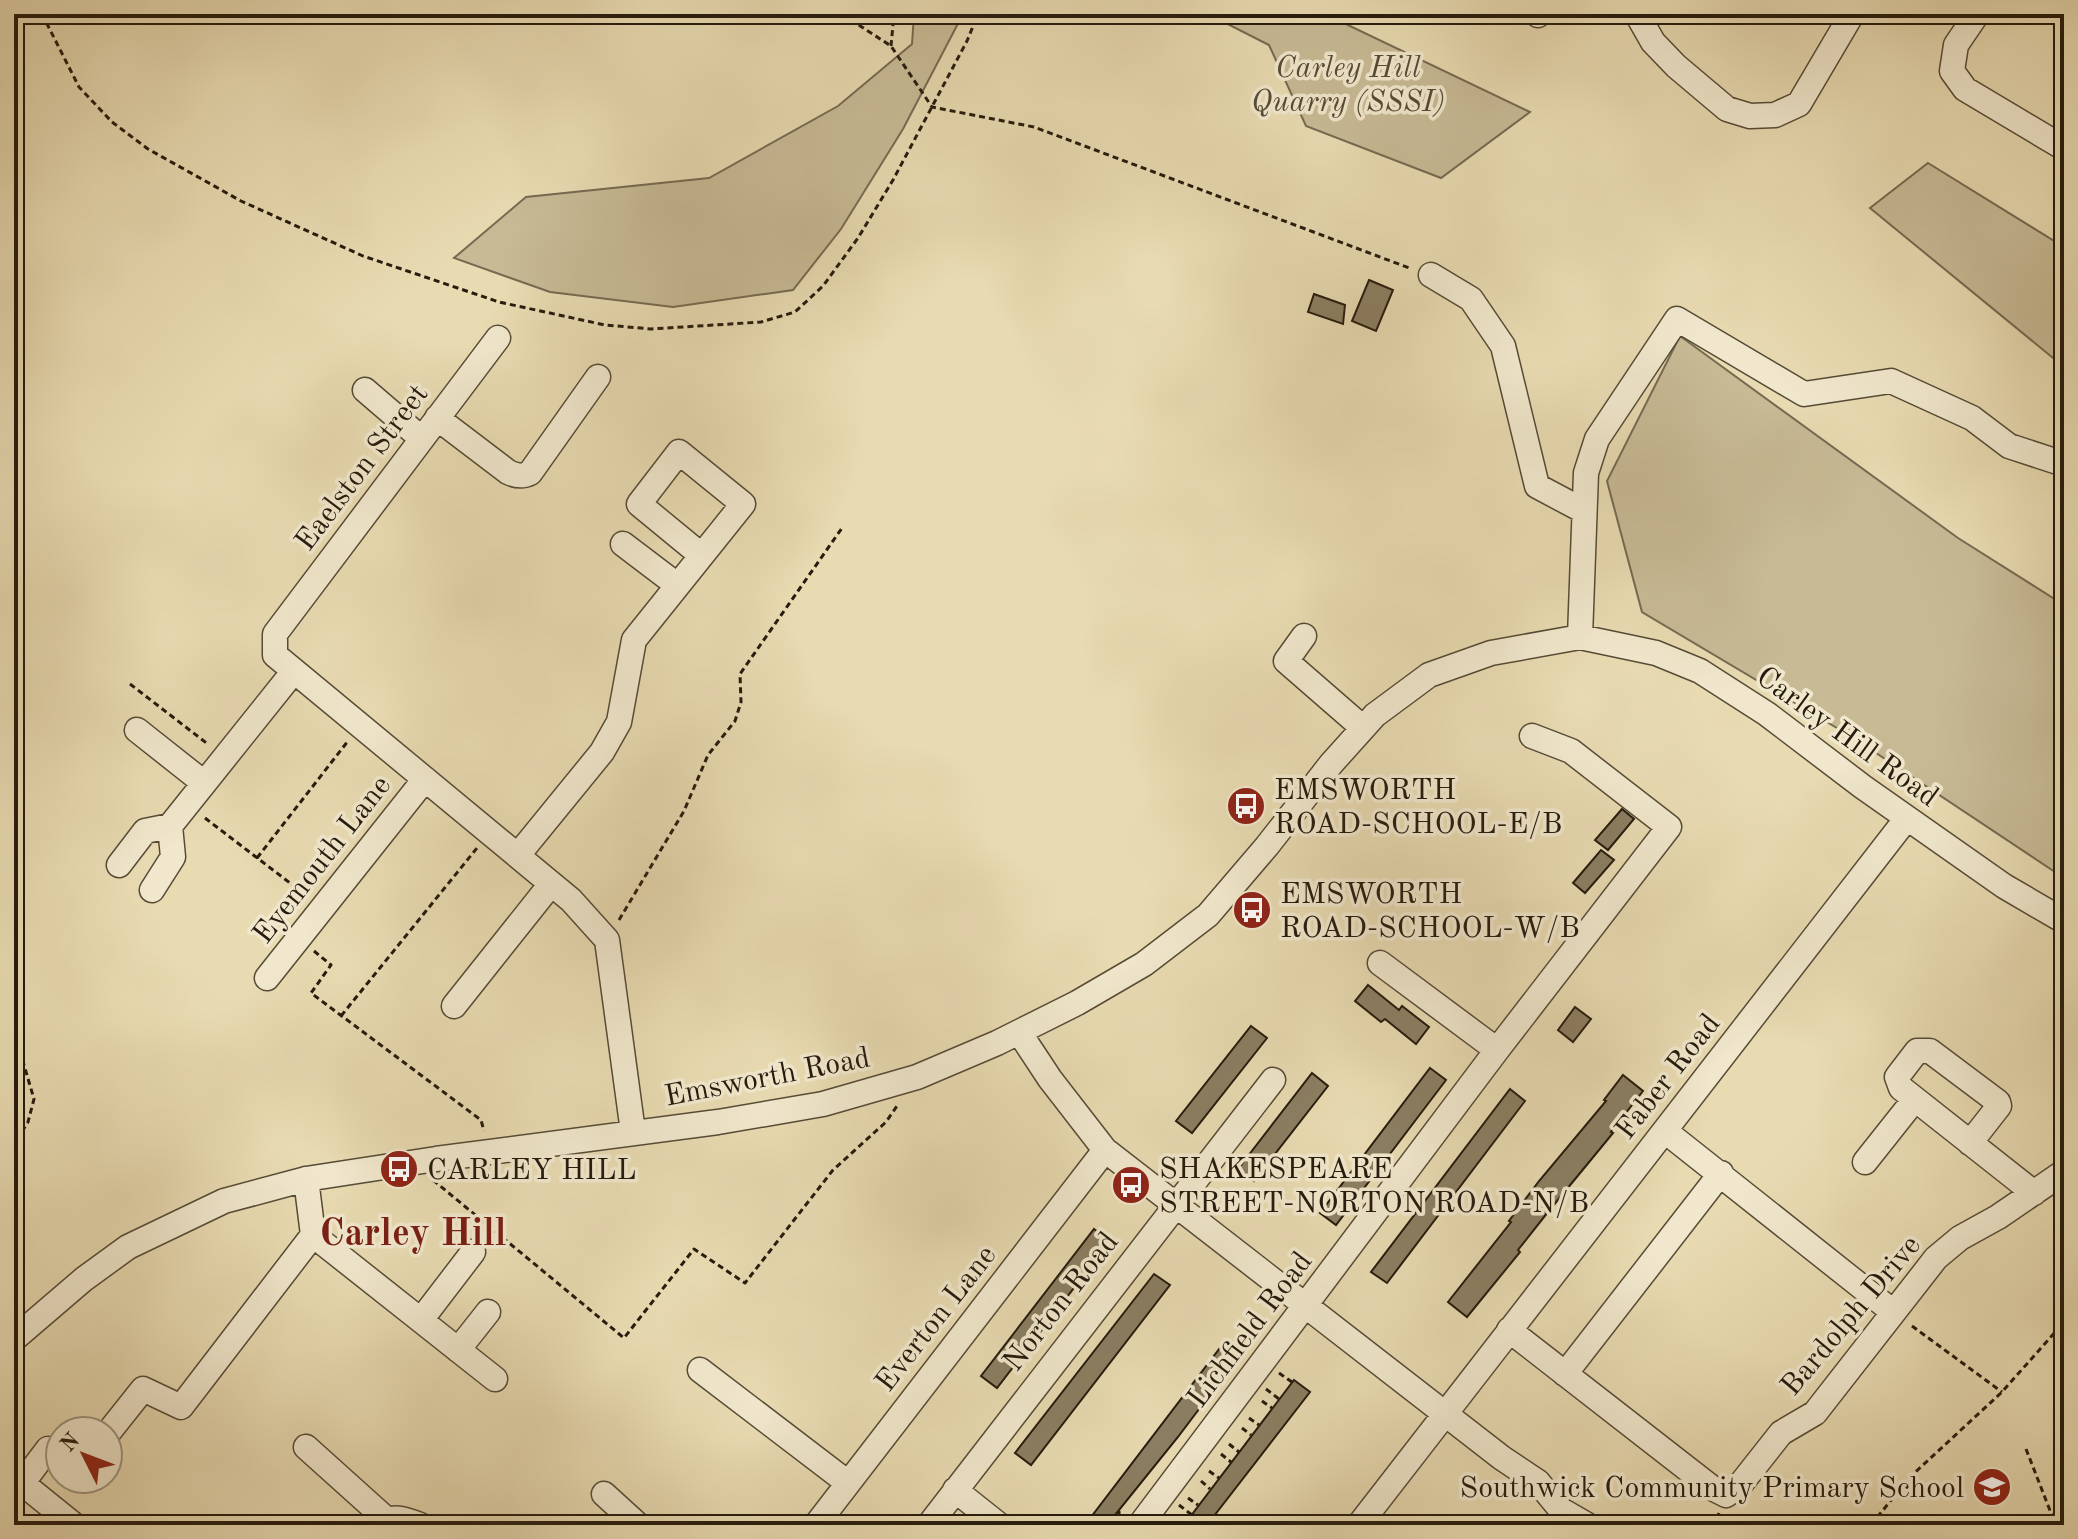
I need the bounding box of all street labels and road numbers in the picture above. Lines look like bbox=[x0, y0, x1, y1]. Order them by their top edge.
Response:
street label: Eaelston Street bbox=[290, 379, 435, 557]
street label: Carley Hill Road bbox=[1750, 662, 1943, 813]
street label: Eyemouth Lane bbox=[248, 771, 397, 950]
street label: Faber Road bbox=[1611, 1009, 1727, 1146]
street label: Emsworth Road bbox=[662, 1043, 873, 1113]
street label: Norton Road bbox=[998, 1227, 1125, 1377]
street label: Bardolph Drive bbox=[1776, 1231, 1927, 1402]
street label: Everton Lane bbox=[871, 1241, 1003, 1398]
street label: Lichfield Road bbox=[1183, 1247, 1319, 1414]

